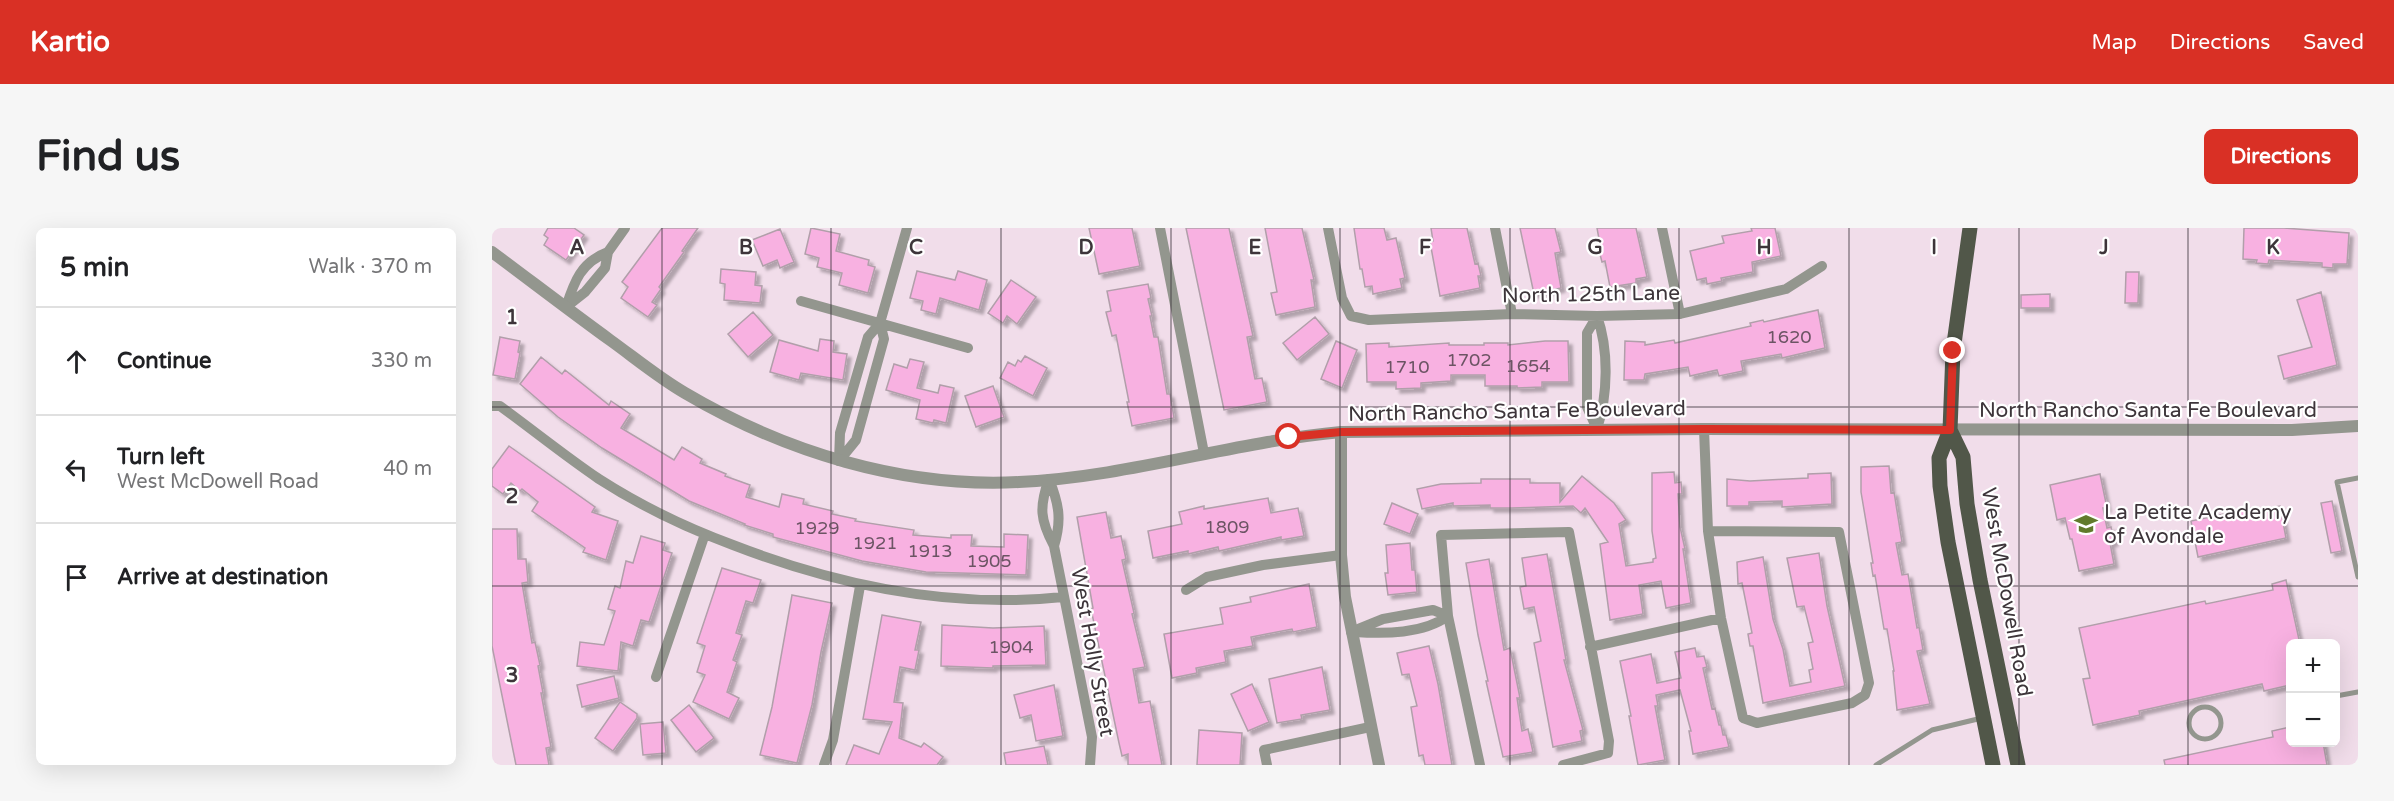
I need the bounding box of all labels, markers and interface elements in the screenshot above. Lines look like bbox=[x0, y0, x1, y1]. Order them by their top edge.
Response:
text: Kartio bbox=[30, 25, 110, 59]
text: Map bbox=[2091, 30, 2137, 55]
text: Directions bbox=[2170, 30, 2270, 55]
text: Saved bbox=[2303, 30, 2364, 55]
button: Directions bbox=[2204, 129, 2358, 184]
text: Find us bbox=[36, 131, 180, 182]
text: A bbox=[570, 236, 585, 260]
text: B bbox=[739, 236, 753, 260]
text: C bbox=[909, 236, 923, 260]
text: D bbox=[1078, 236, 1094, 260]
text: E bbox=[1249, 236, 1262, 260]
text: F bbox=[1419, 236, 1431, 260]
text: G bbox=[1587, 236, 1603, 260]
text: H bbox=[1756, 236, 1772, 260]
text: I bbox=[1931, 236, 1937, 260]
text: J bbox=[2098, 236, 2109, 260]
text: K bbox=[2266, 236, 2280, 260]
text: 5 min bbox=[60, 252, 129, 283]
text: Walk · 370 m bbox=[309, 255, 432, 279]
street label: North 125th Lane bbox=[1502, 280, 1680, 309]
text: 1 bbox=[506, 306, 518, 330]
house number: 1620 bbox=[1766, 326, 1812, 348]
route end bbox=[1939, 337, 1965, 363]
icon: ahead bbox=[60, 345, 93, 378]
text: Continue bbox=[117, 348, 212, 374]
text: 330 m bbox=[371, 349, 432, 373]
house number: 1702 bbox=[1446, 349, 1492, 371]
house number: 1654 bbox=[1505, 355, 1551, 377]
house number: 1710 bbox=[1384, 356, 1430, 378]
street label: North Rancho Santa Fe Boulevard bbox=[1348, 396, 1686, 427]
street label: North Rancho Santa Fe Boulevard bbox=[1979, 398, 2317, 423]
route start bbox=[1275, 423, 1301, 449]
text: Turn left bbox=[117, 444, 205, 470]
icon: left bbox=[60, 453, 93, 486]
text: 40 m bbox=[383, 457, 432, 481]
text: West McDowell Road bbox=[117, 470, 319, 494]
text: 2 bbox=[506, 485, 518, 509]
street label: West McDowell Road bbox=[1976, 486, 2037, 699]
place label: La Petite Academy of Avondale bbox=[2104, 500, 2291, 549]
school or university icon: La Petite Academy of Avondale bbox=[2073, 511, 2099, 537]
house number: 1809 bbox=[1204, 516, 1250, 538]
house number: 1929 bbox=[794, 517, 840, 539]
house number: 1921 bbox=[852, 532, 898, 554]
house number: 1913 bbox=[907, 540, 953, 562]
house number: 1905 bbox=[966, 550, 1012, 572]
icon: arrive bbox=[60, 561, 93, 594]
text: Arrive at destination bbox=[117, 564, 328, 590]
street label: West Holly Street bbox=[1065, 566, 1120, 739]
house number: 1904 bbox=[988, 636, 1034, 658]
map controls bbox=[2286, 639, 2340, 747]
button: + bbox=[2286, 639, 2340, 693]
text: 3 bbox=[506, 664, 518, 688]
button: − bbox=[2286, 693, 2340, 747]

